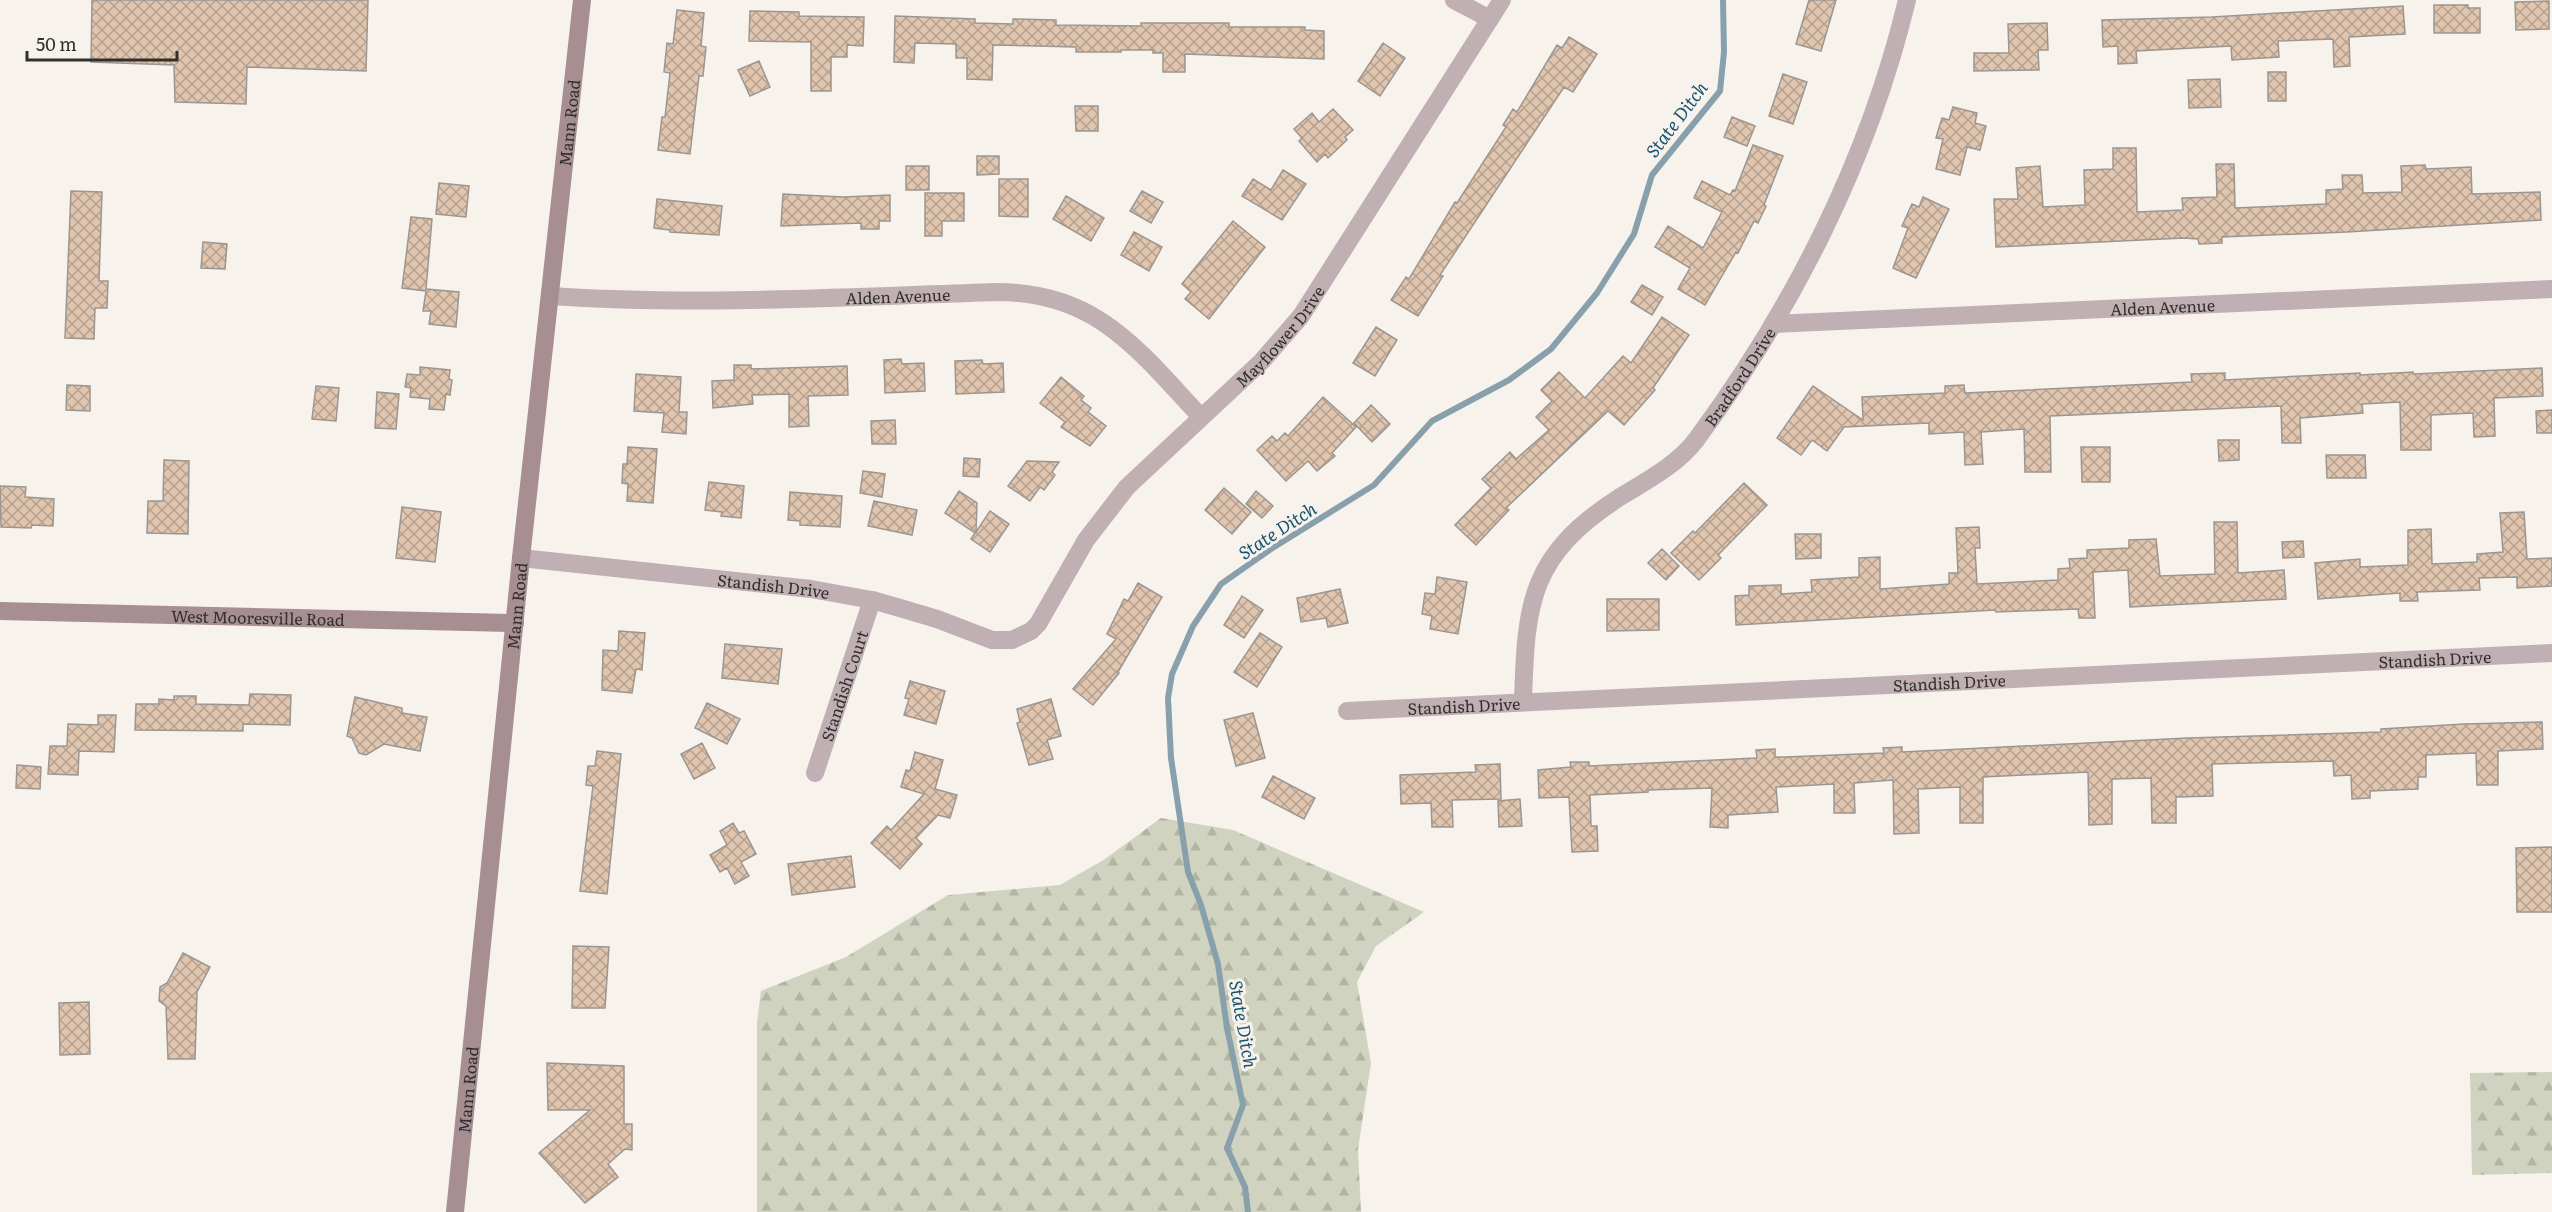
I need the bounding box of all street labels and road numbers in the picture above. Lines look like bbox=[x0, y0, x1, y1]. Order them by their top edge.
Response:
street label: Mann Road bbox=[552, 78, 585, 168]
street label: Mayflower Drive bbox=[1230, 281, 1330, 392]
street label: Alden Avenue bbox=[845, 282, 951, 310]
street label: Alden Avenue bbox=[2110, 292, 2215, 321]
street label: Bradford Drive bbox=[1698, 323, 1781, 431]
street label: Mann Road bbox=[500, 561, 532, 651]
street label: Standish Drive bbox=[716, 567, 832, 604]
street label: West Mooresville Road bbox=[171, 603, 345, 631]
street label: Standish Court bbox=[814, 626, 873, 744]
street label: Standish Drive bbox=[2378, 644, 2492, 673]
street label: Standish Drive bbox=[1892, 667, 2006, 697]
street label: Standish Drive bbox=[1407, 691, 1521, 720]
street label: Mann Road bbox=[451, 1045, 484, 1134]

